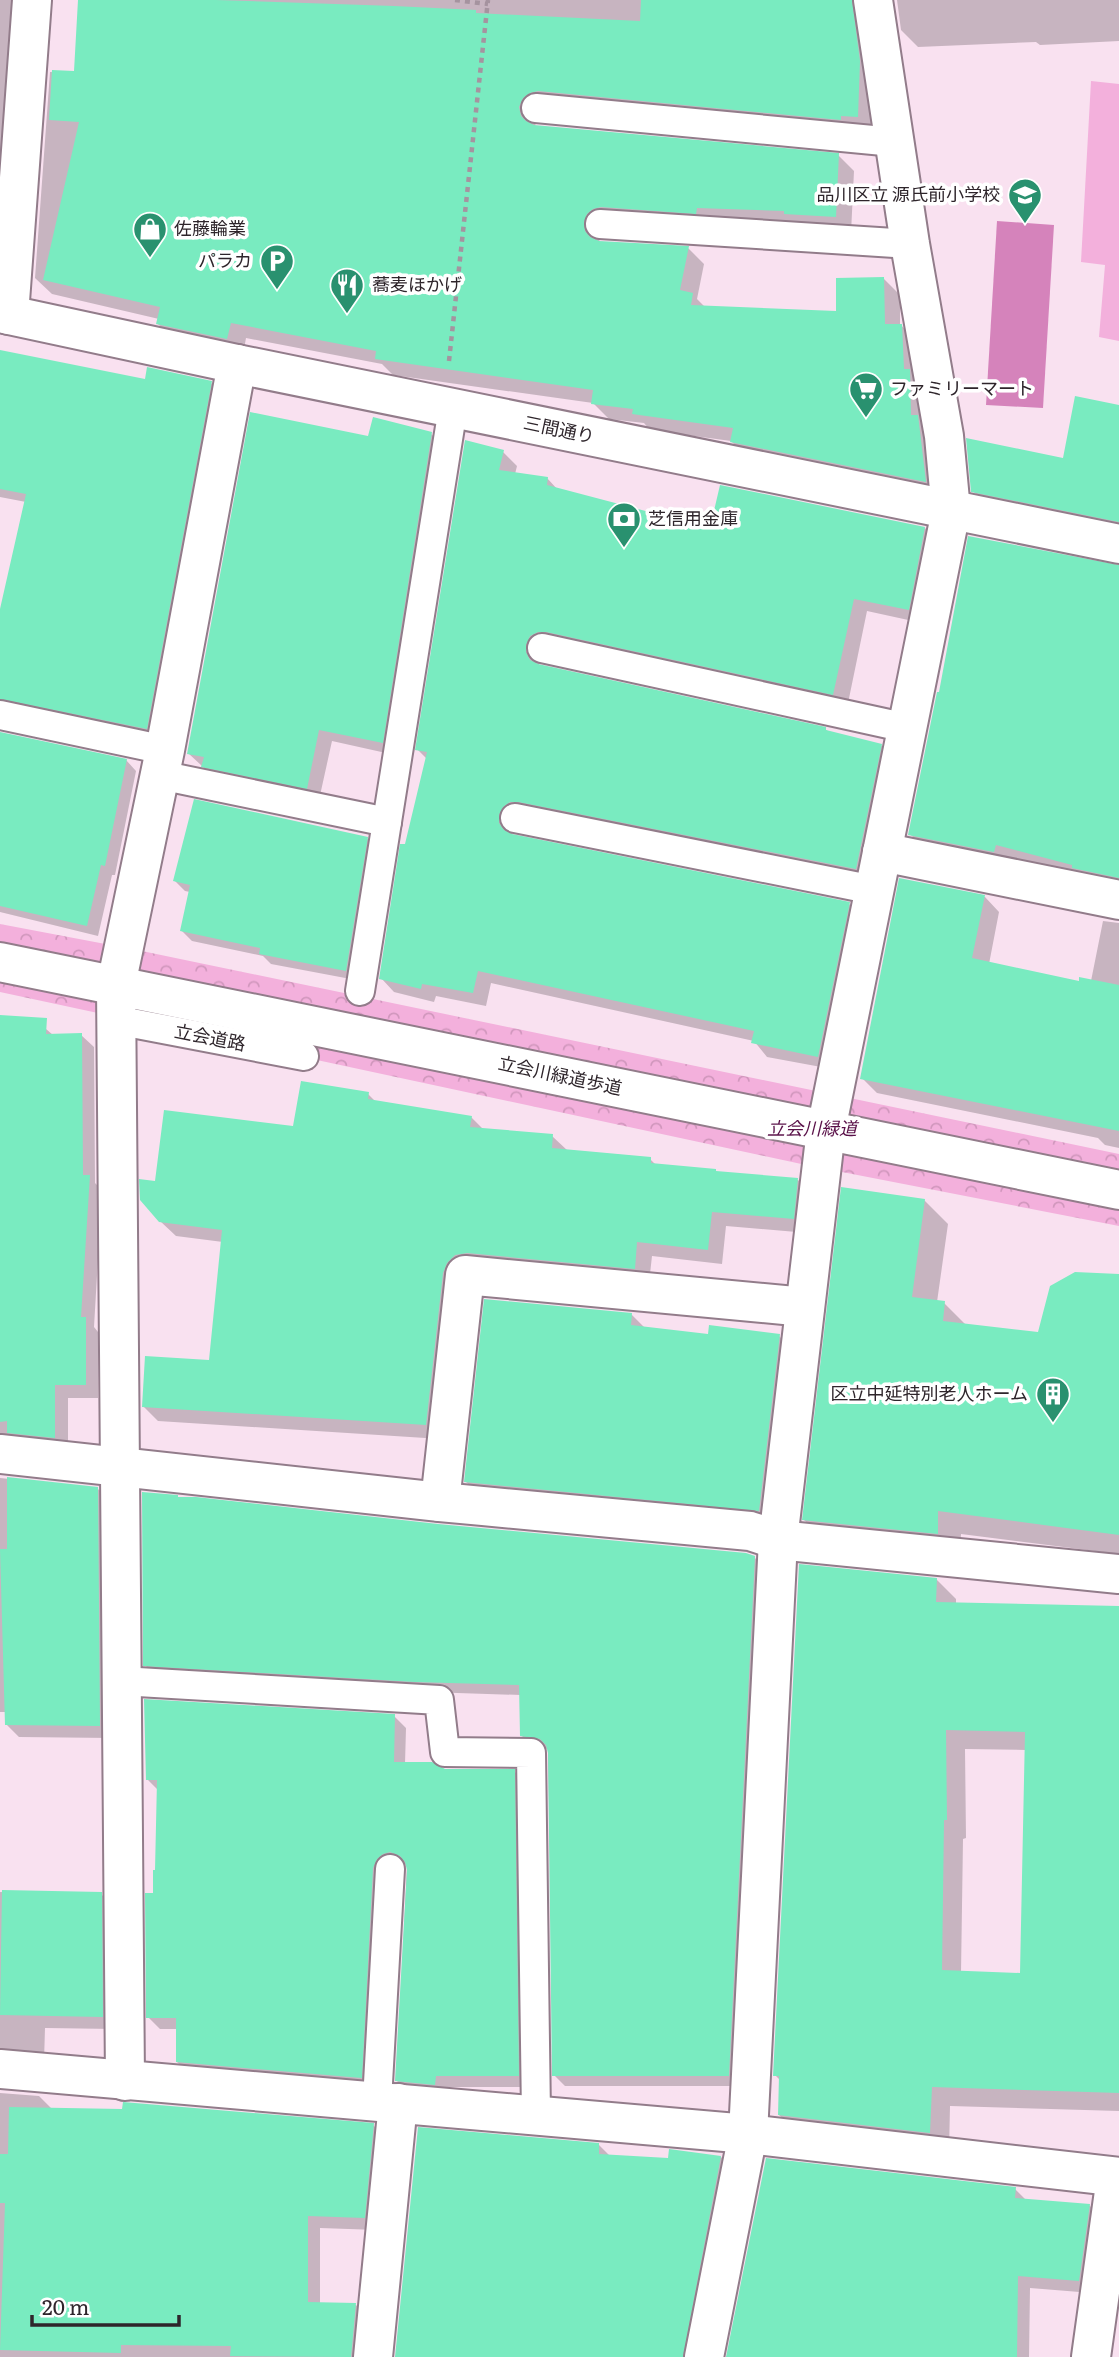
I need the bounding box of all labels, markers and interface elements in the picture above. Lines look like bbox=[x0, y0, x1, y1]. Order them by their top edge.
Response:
school or university icon: 品川区立 源氏前小学校 bbox=[1006, 176, 1044, 225]
place label: 品川区立 源氏前小学校 bbox=[816, 180, 1000, 207]
shop icon: 佐藤輪業 bbox=[131, 210, 169, 259]
place label: 佐藤輪業 bbox=[174, 214, 246, 241]
parking icon: パラカ bbox=[258, 242, 296, 291]
place label: パラカ bbox=[198, 246, 252, 273]
restaurant icon: 蕎麦ほかげ bbox=[328, 266, 366, 315]
place label: 蕎麦ほかげ bbox=[372, 270, 462, 297]
supermarket icon: ファミリーマート bbox=[847, 370, 885, 419]
place label: ファミリーマート bbox=[890, 374, 1034, 401]
street label: 三間通り bbox=[521, 408, 597, 449]
bank icon: 芝信用金庫 bbox=[605, 500, 643, 549]
place label: 芝信用金庫 bbox=[648, 504, 738, 531]
street label: 立会道路 bbox=[172, 1016, 248, 1057]
street label: 立会川緑道歩道 bbox=[496, 1048, 625, 1101]
park label: 立会川緑道 bbox=[767, 1114, 860, 1141]
building icon: 区立中延特別老人ホーム bbox=[1034, 1375, 1072, 1424]
place label: 区立中延特別老人ホーム bbox=[831, 1379, 1028, 1406]
scale bar bbox=[32, 2284, 178, 2328]
text: 20 m bbox=[42, 2290, 89, 2321]

